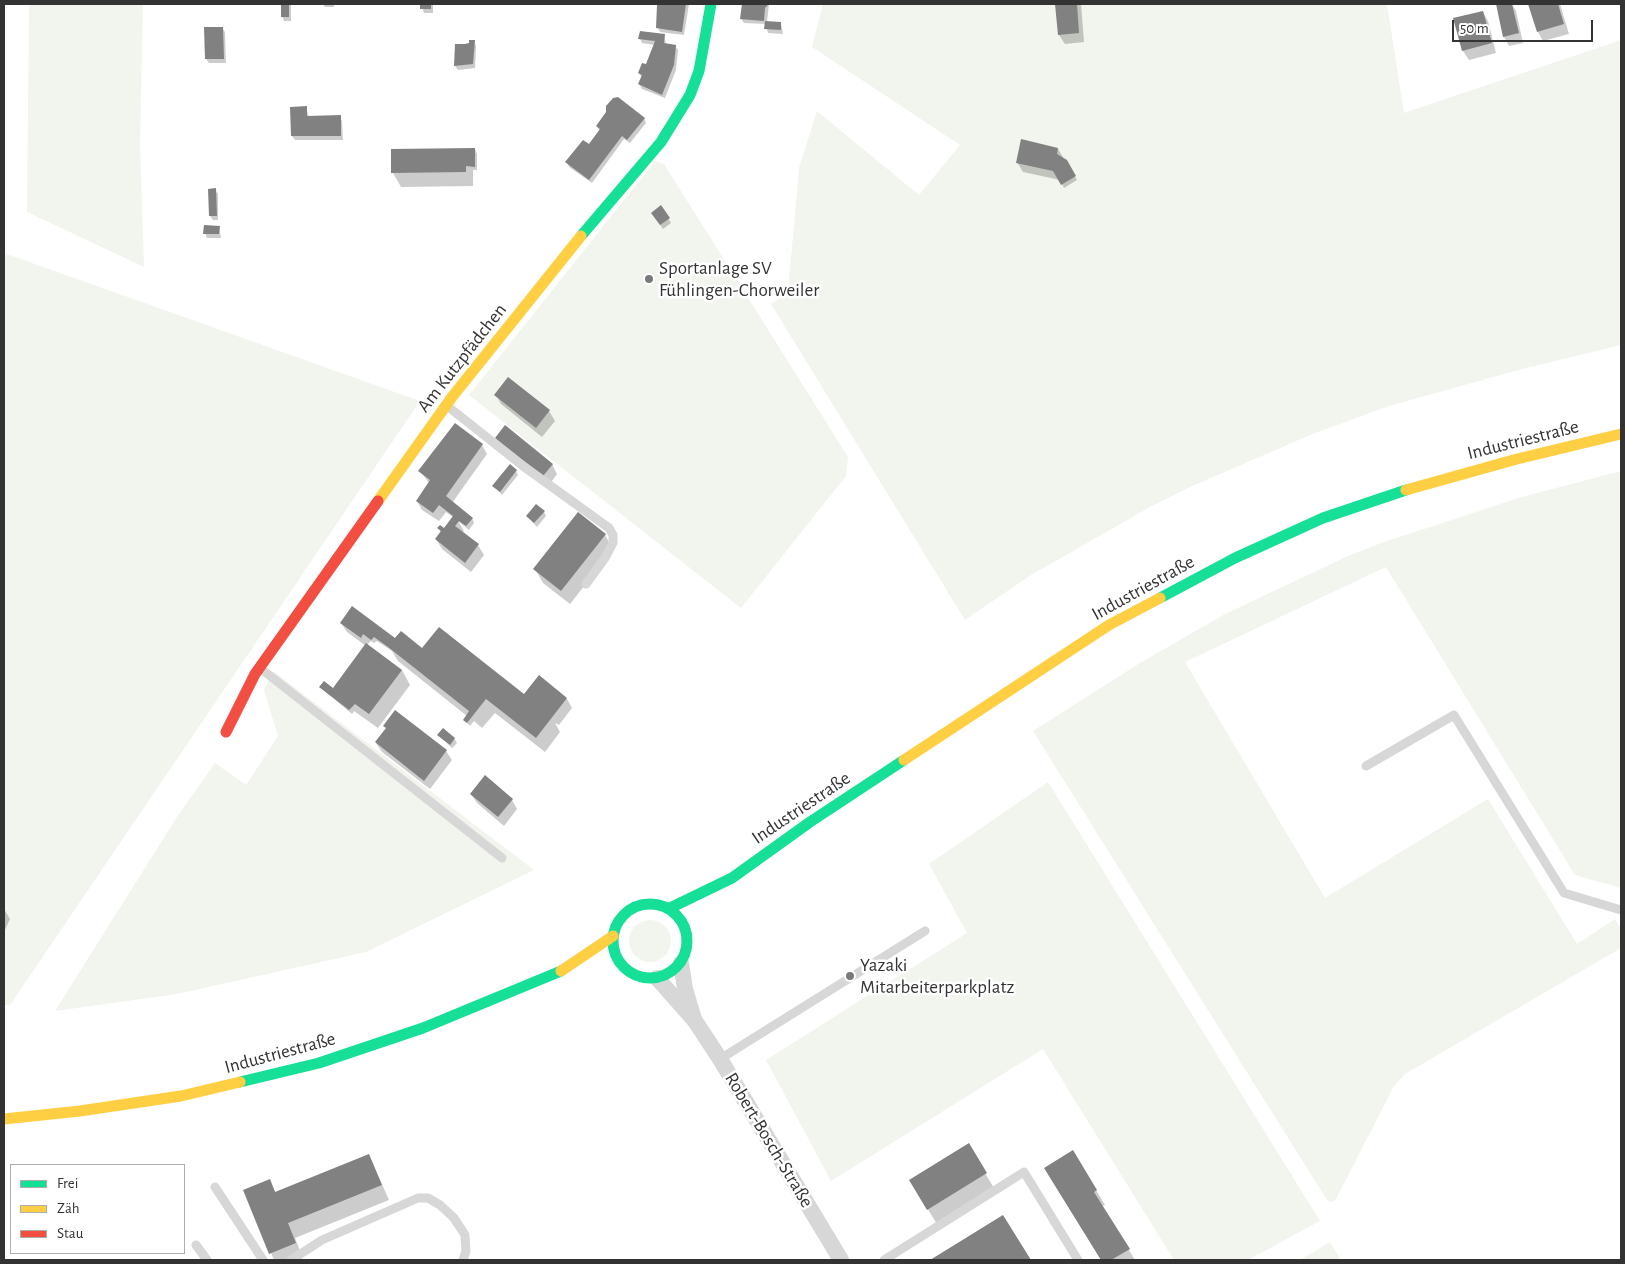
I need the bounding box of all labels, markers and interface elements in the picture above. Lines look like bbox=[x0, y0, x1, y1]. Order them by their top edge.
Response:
scale bar bbox=[1455, 10, 1596, 42]
text: 50 m bbox=[1460, 21, 1489, 36]
place label: Sportanlage SV Fühlingen-Chorweiler bbox=[659, 257, 819, 301]
marker: Sportanlage SV Fühlingen-Chorweiler bbox=[643, 273, 655, 285]
street label: Am Kutzpfädchen bbox=[412, 299, 512, 417]
street label: Industriestraße bbox=[1465, 415, 1581, 465]
street label: Industriestraße bbox=[1088, 550, 1198, 626]
street label: Industriestraße bbox=[747, 767, 855, 849]
place label: Yazaki Mitarbeiterparkplatz bbox=[860, 954, 1014, 998]
marker: Yazaki Mitarbeiterparkplatz bbox=[844, 970, 856, 982]
street label: Industriestraße bbox=[222, 1027, 338, 1079]
street label: Robert-Bosch-Straße bbox=[720, 1068, 818, 1212]
legend bbox=[10, 1164, 185, 1254]
text: Frei bbox=[57, 1176, 78, 1191]
text: Zäh bbox=[57, 1201, 80, 1216]
text: Stau bbox=[57, 1226, 83, 1241]

